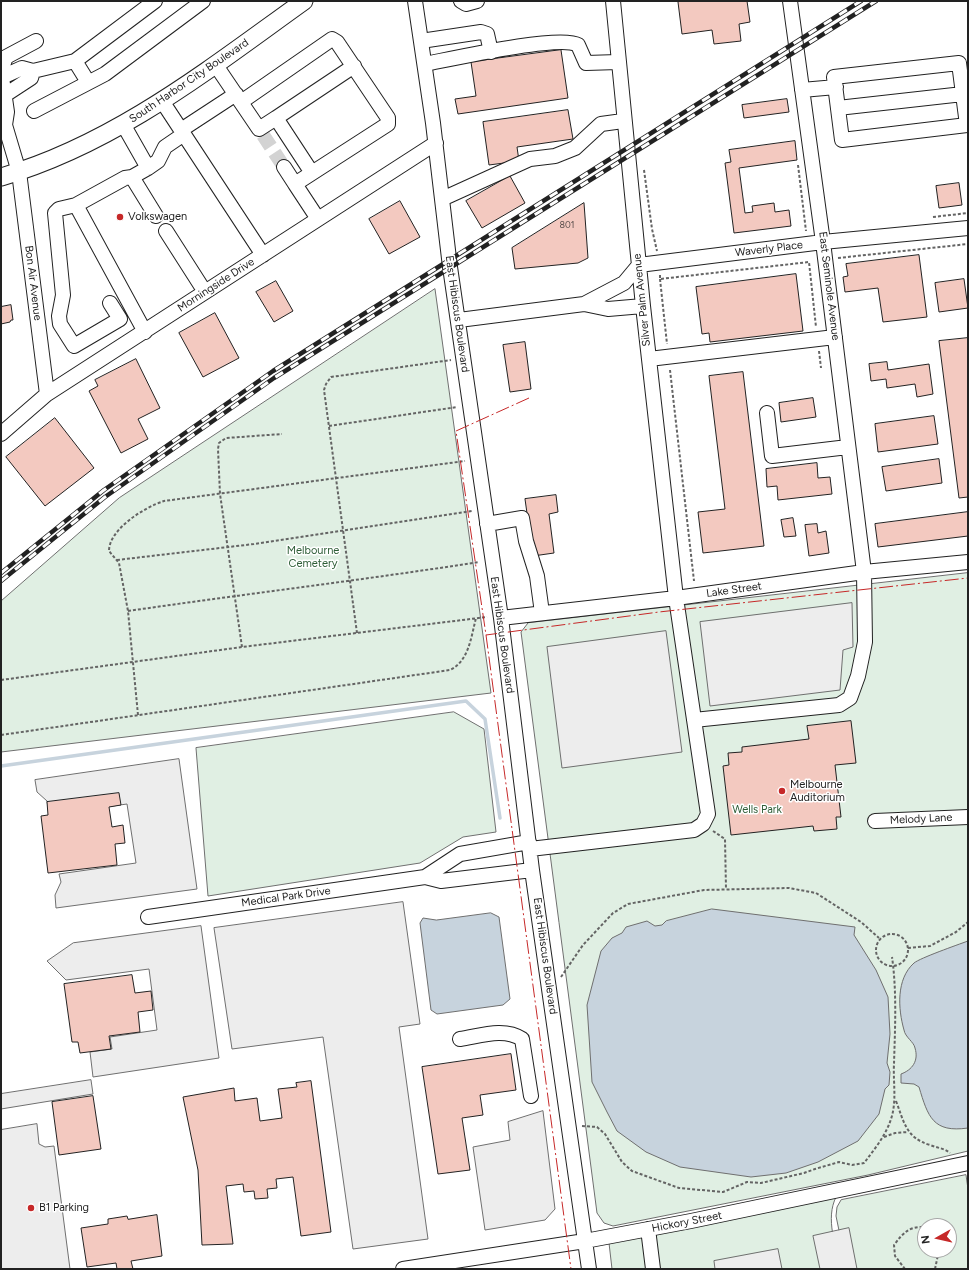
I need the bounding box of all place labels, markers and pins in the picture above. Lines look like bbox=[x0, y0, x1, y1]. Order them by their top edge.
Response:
place label: Volkswagen bbox=[128, 210, 187, 224]
marker: Volkswagen bbox=[115, 212, 125, 222]
place label: Melbourne Auditorium bbox=[790, 778, 845, 804]
marker: Melbourne Auditorium bbox=[777, 786, 787, 796]
place label: B1 Parking bbox=[39, 1201, 89, 1215]
marker: B1 Parking bbox=[26, 1203, 36, 1213]

